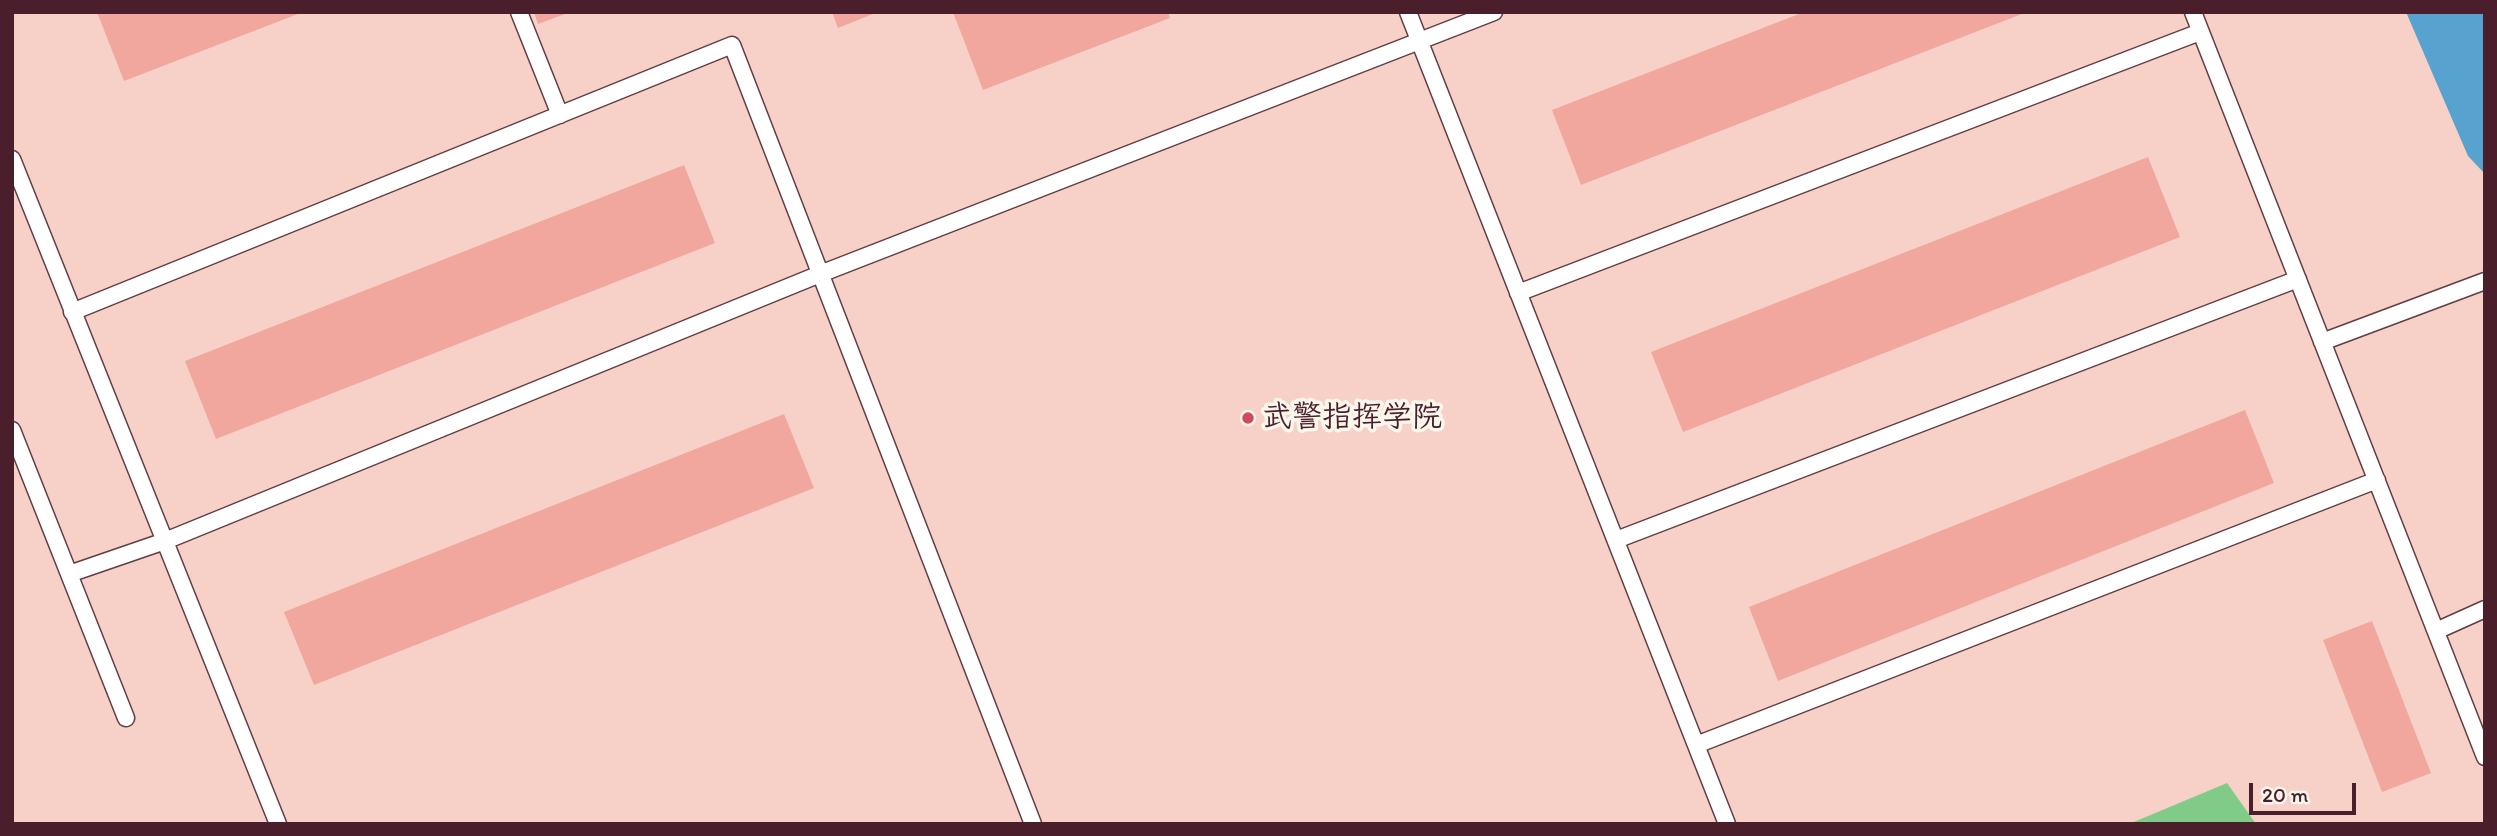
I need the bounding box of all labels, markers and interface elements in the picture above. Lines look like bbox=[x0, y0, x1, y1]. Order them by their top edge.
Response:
place label: 武警指挥学院 bbox=[1262, 400, 1442, 436]
marker: 武警指挥学院 bbox=[1240, 410, 1256, 426]
scale bar bbox=[2252, 770, 2359, 814]
text: 20 m bbox=[2262, 782, 2308, 807]

